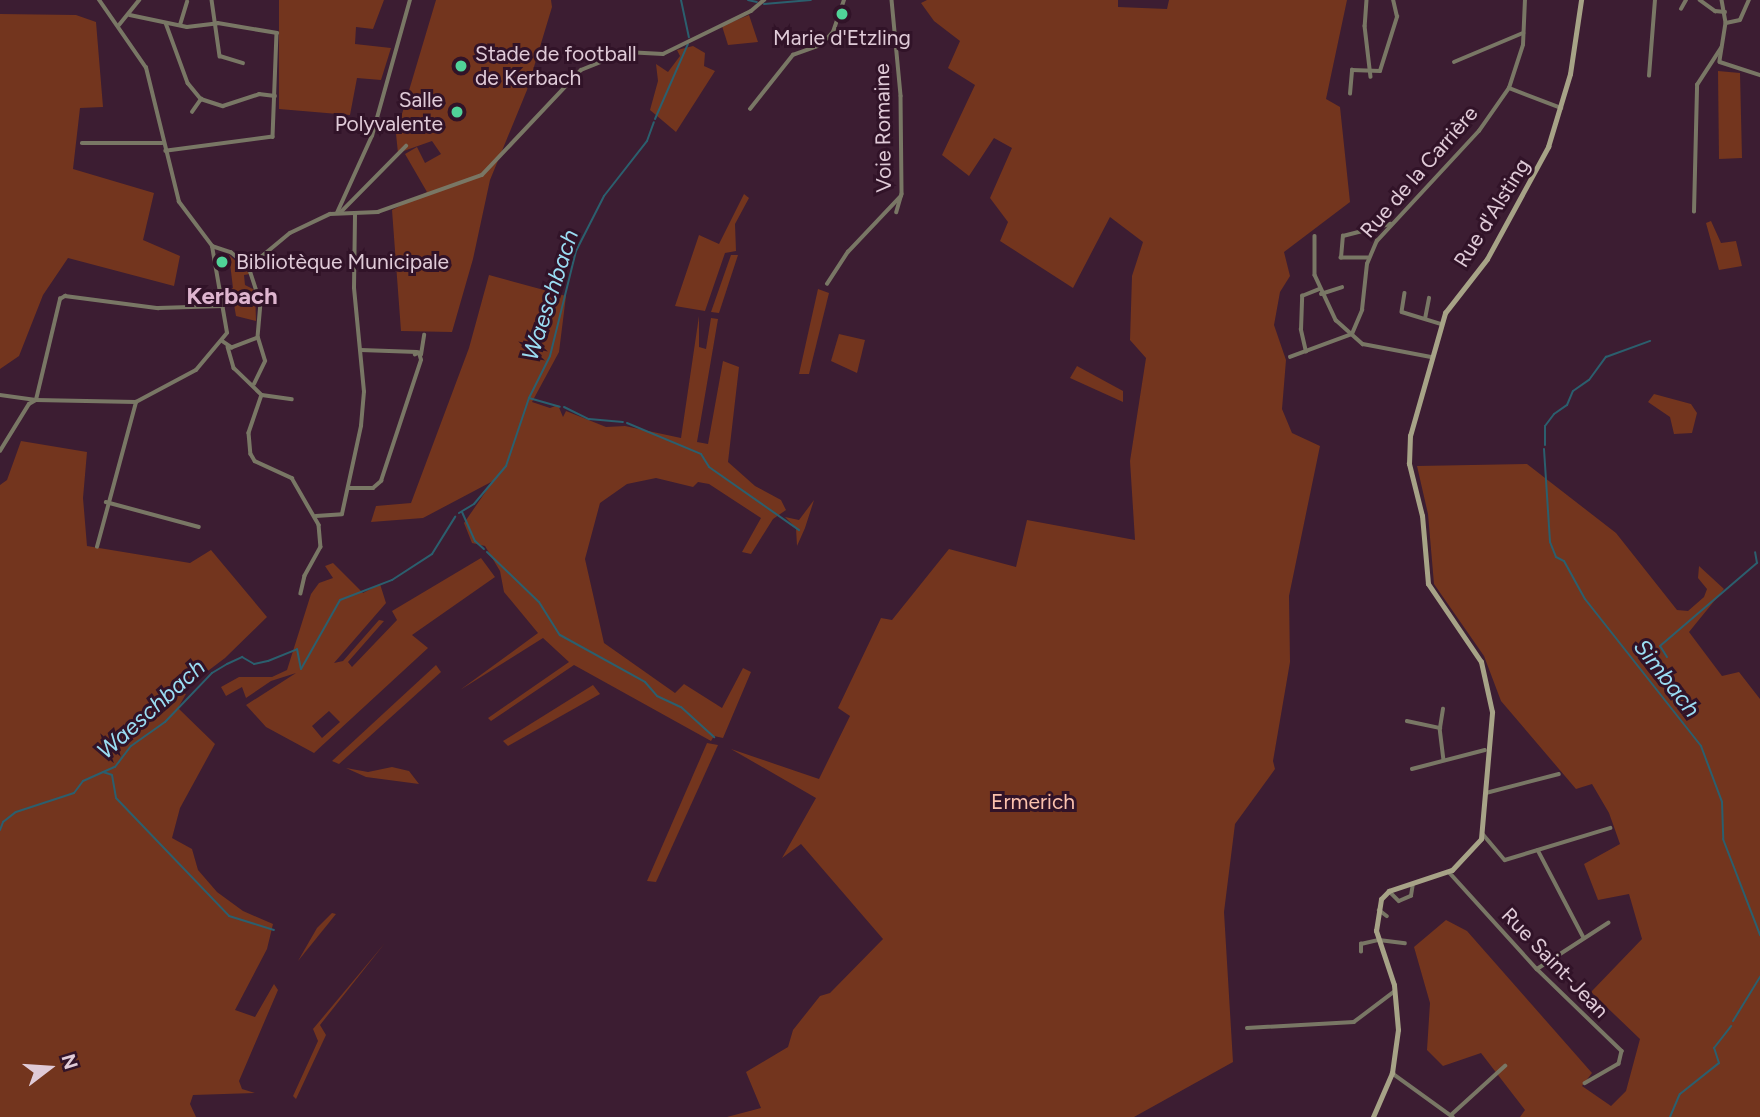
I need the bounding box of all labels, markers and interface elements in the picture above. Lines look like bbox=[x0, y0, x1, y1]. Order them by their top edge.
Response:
marker: Marie d'Etzling bbox=[834, 6, 850, 22]
place label: Marie d'Etzling bbox=[773, 25, 911, 51]
place label: Stade de football de Kerbach bbox=[475, 41, 637, 91]
marker: Stade de football de Kerbach bbox=[453, 58, 469, 74]
street label: Voie Romaine bbox=[869, 63, 897, 193]
place label: Salle Polyvalente bbox=[335, 87, 443, 137]
street label: Rue de la Carrière bbox=[1355, 101, 1483, 243]
marker: Salle Polyvalente bbox=[449, 104, 465, 120]
street label: Rue d'Alsting bbox=[1449, 154, 1535, 272]
water label: Waeschbach bbox=[516, 226, 584, 364]
place label: Bibliotèque Municipale bbox=[236, 249, 449, 275]
marker: Bibliotèque Municipale bbox=[214, 254, 230, 270]
district label: Kerbach bbox=[186, 282, 278, 310]
water label: Simbach bbox=[1628, 634, 1706, 722]
water label: Waeschbach bbox=[91, 653, 211, 765]
park label: Ermerich bbox=[991, 789, 1075, 815]
street label: Rue Saint-Jean bbox=[1496, 903, 1614, 1023]
north arrow bbox=[14, 1033, 84, 1103]
text: N bbox=[56, 1051, 83, 1072]

